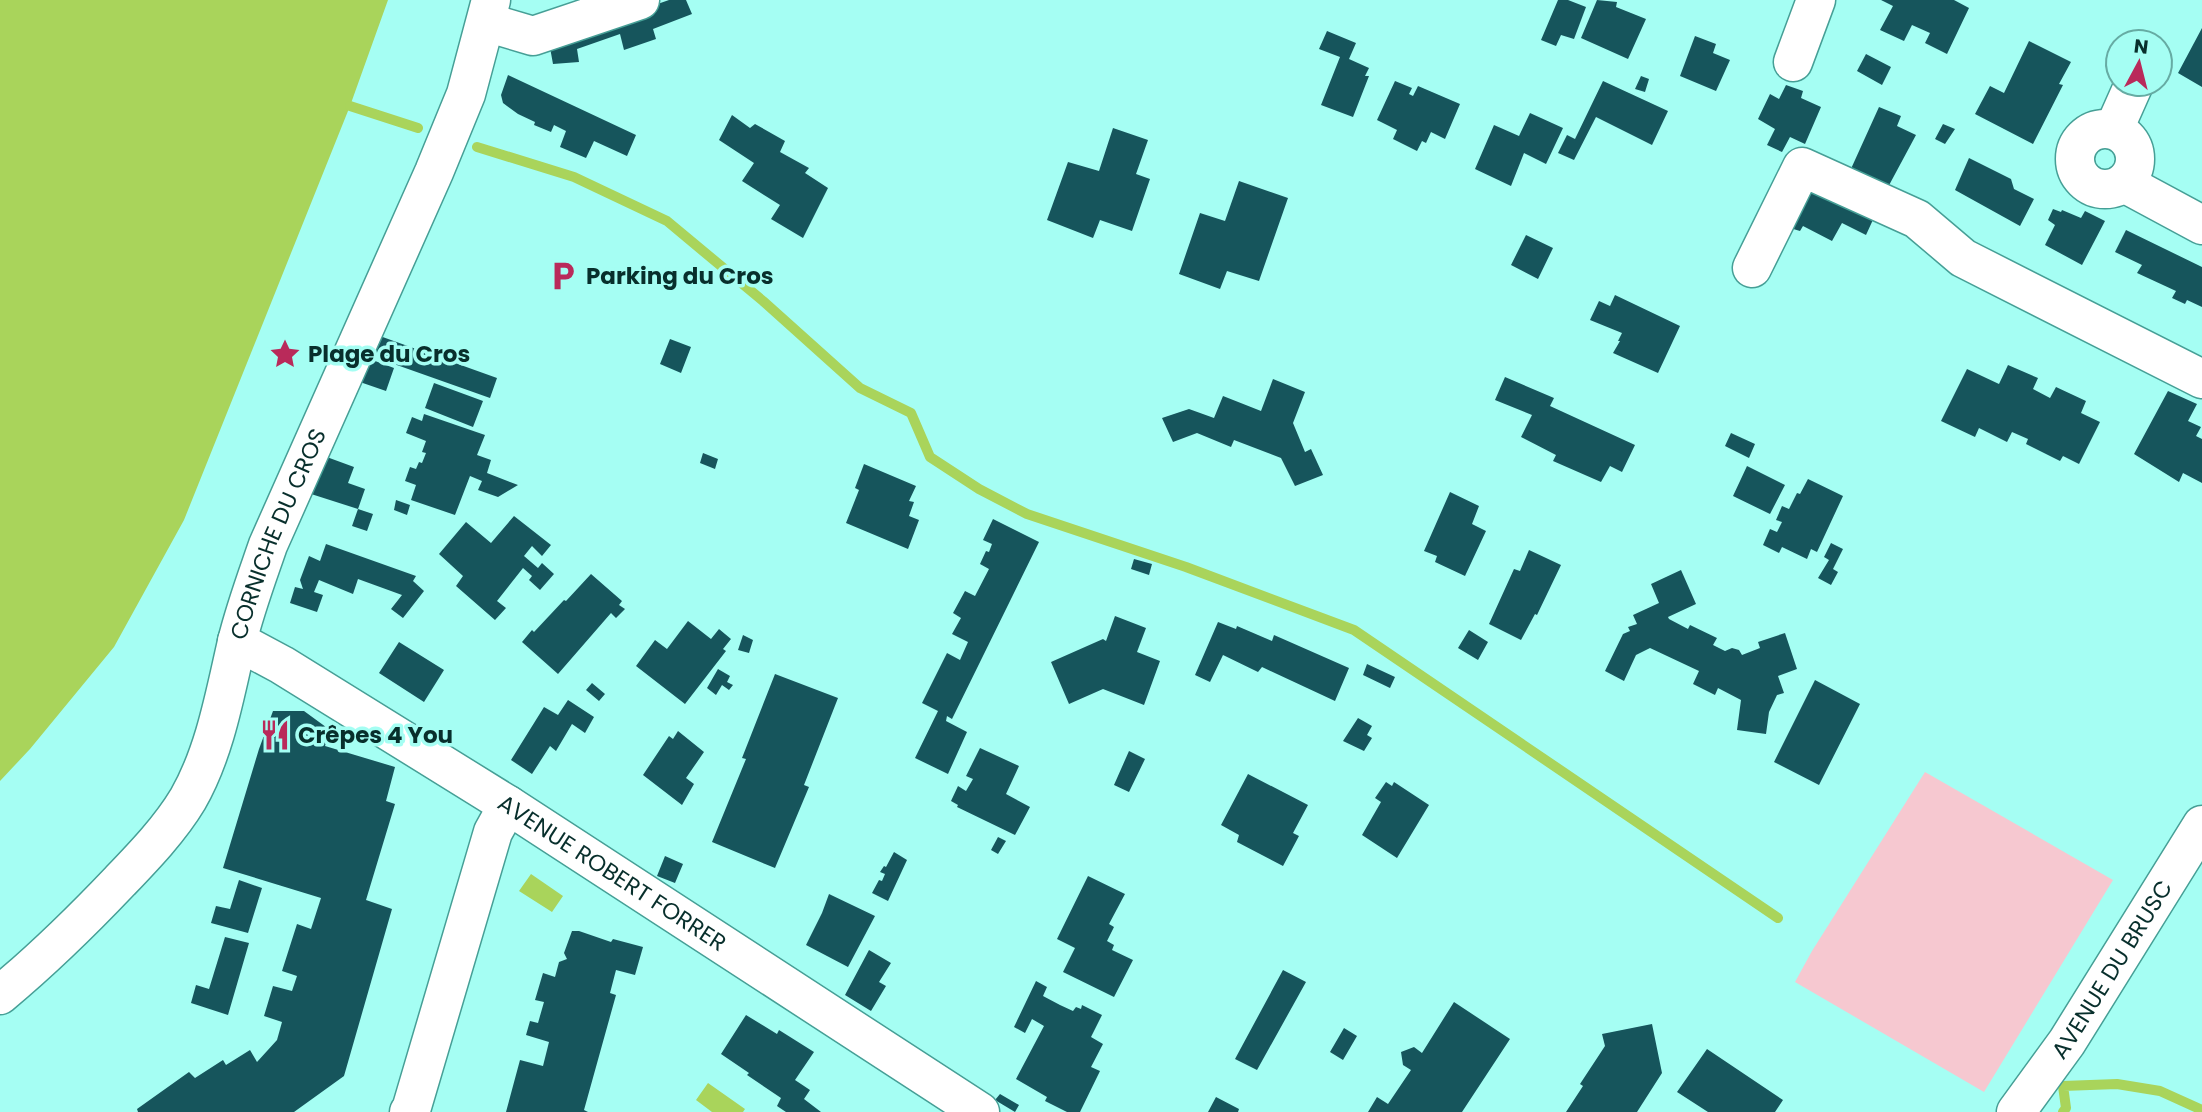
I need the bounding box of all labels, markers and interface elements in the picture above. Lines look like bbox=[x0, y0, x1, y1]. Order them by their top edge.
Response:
north arrow bbox=[2104, 28, 2174, 98]
text: N bbox=[2132, 32, 2150, 61]
parking icon: Parking du Cros bbox=[546, 259, 580, 293]
place label: Parking du Cros bbox=[586, 260, 774, 292]
place icon: Plage du Cros bbox=[268, 337, 302, 371]
place label: Plage du Cros bbox=[308, 338, 470, 370]
street label: CORNICHE DU CROS bbox=[222, 423, 334, 643]
restaurant icon: Crêpes 4 You bbox=[258, 718, 292, 752]
place label: Crêpes 4 You bbox=[298, 719, 453, 751]
street label: AVENUE ROBERT FORRER bbox=[492, 787, 733, 959]
street label: AVENUE DU BRUSC bbox=[2044, 874, 2180, 1065]

